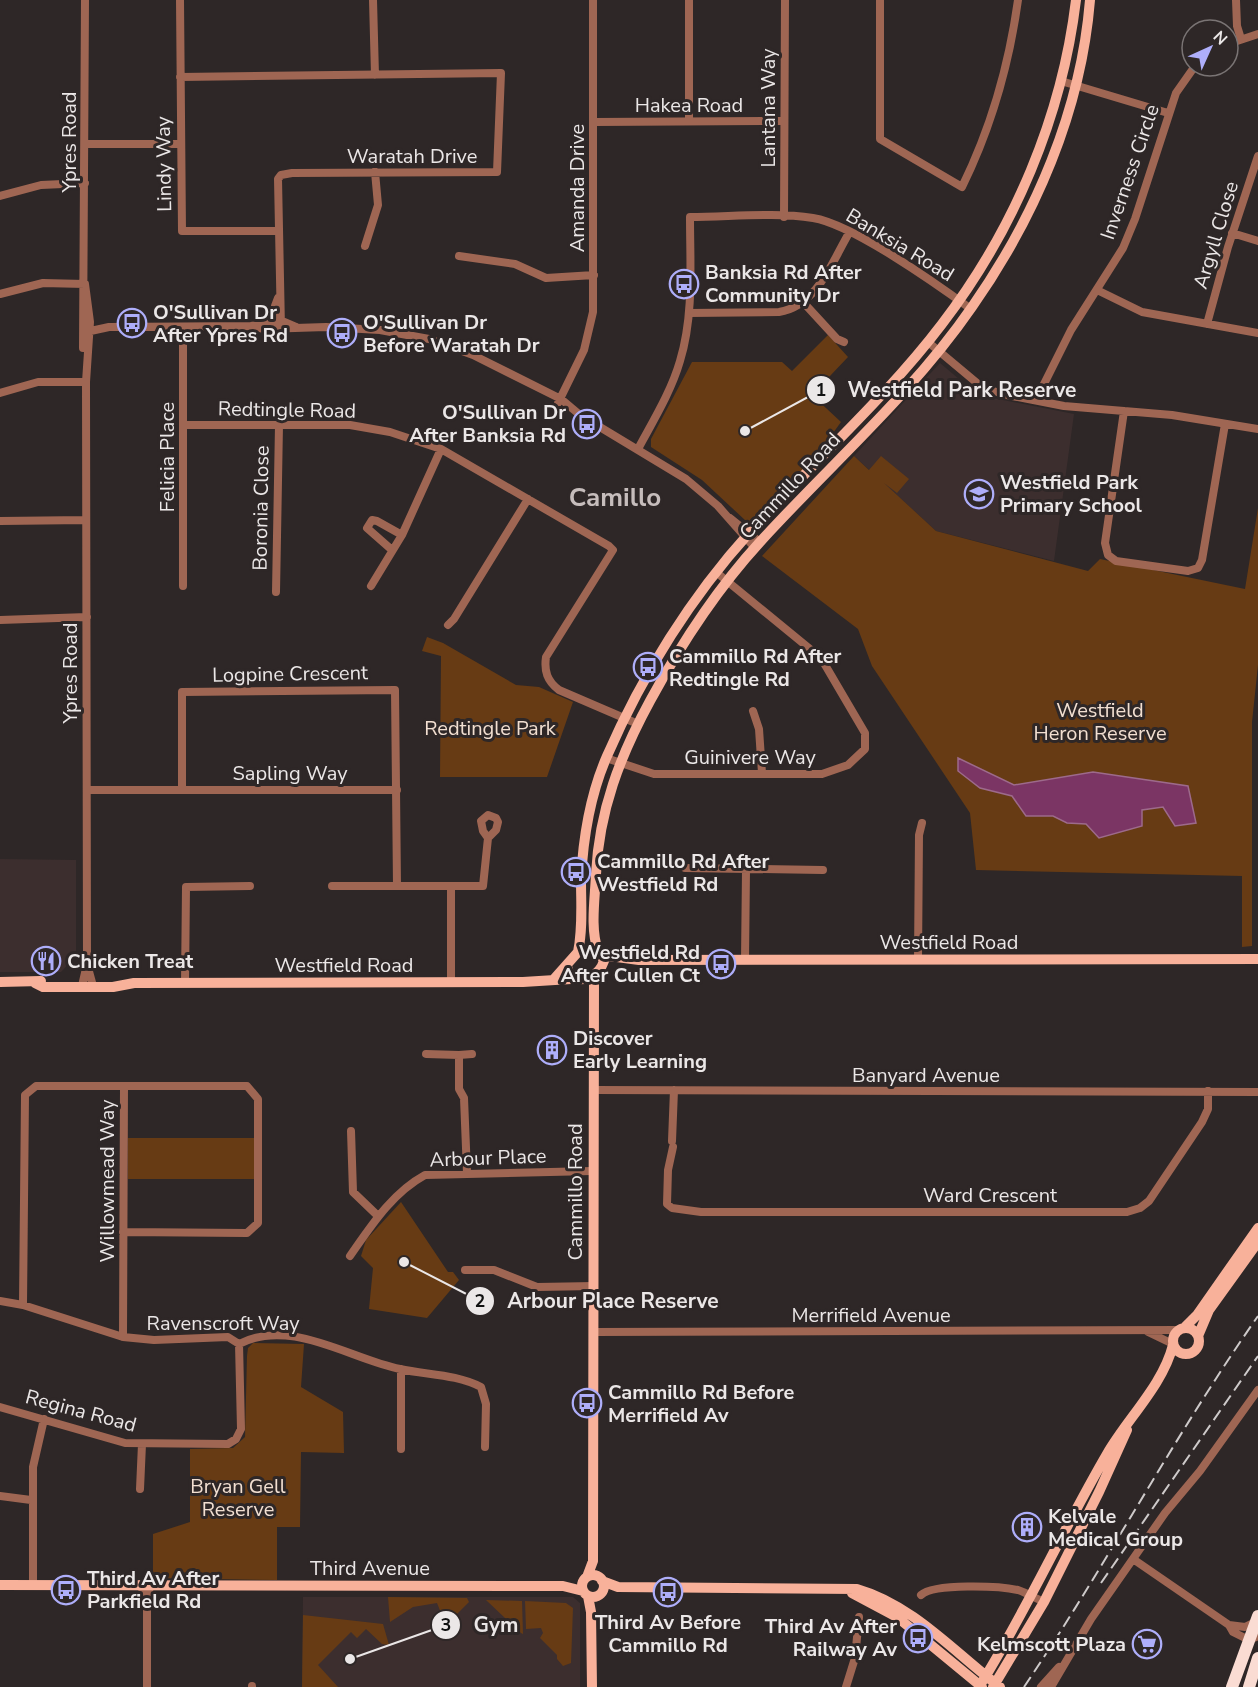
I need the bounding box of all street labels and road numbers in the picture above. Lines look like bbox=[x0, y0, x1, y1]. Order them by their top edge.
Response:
street label: Lantana Way bbox=[755, 48, 782, 168]
street label: Ypres Road bbox=[56, 91, 83, 194]
street label: Hakea Road bbox=[635, 92, 743, 119]
street label: Inverness Circle bbox=[1094, 101, 1166, 243]
street label: Lindy Way bbox=[150, 115, 178, 212]
street label: Amanda Drive bbox=[564, 124, 591, 252]
street label: Waratah Drive bbox=[347, 143, 477, 170]
street label: Argyll Close bbox=[1187, 178, 1245, 292]
street label: Banksia Road bbox=[841, 202, 959, 288]
street label: Redtingle Road bbox=[218, 395, 356, 425]
street label: Felicia Place bbox=[154, 402, 181, 512]
street label: Cammillo Road bbox=[733, 427, 847, 545]
street label: Boronia Close bbox=[246, 445, 276, 571]
street label: Ypres Road bbox=[57, 622, 84, 725]
street label: Logpine Crescent bbox=[212, 659, 369, 689]
street label: Guinivere Way bbox=[684, 744, 817, 771]
street label: Sapling Way bbox=[233, 760, 348, 787]
street label: Westfield Road bbox=[879, 929, 1019, 956]
street label: Westfield Road bbox=[274, 952, 414, 979]
street label: Banyard Avenue bbox=[852, 1062, 1000, 1089]
street label: Willowmead Way bbox=[94, 1099, 121, 1263]
street label: Cammillo Road bbox=[562, 1123, 589, 1261]
street label: Arbour Place bbox=[429, 1142, 547, 1174]
street label: Ward Crescent bbox=[923, 1182, 1058, 1209]
street label: Merrifield Avenue bbox=[791, 1302, 951, 1329]
street label: Ravenscroft Way bbox=[147, 1310, 300, 1337]
street label: Regina Road bbox=[23, 1383, 139, 1439]
street label: Third Avenue bbox=[310, 1555, 430, 1582]

